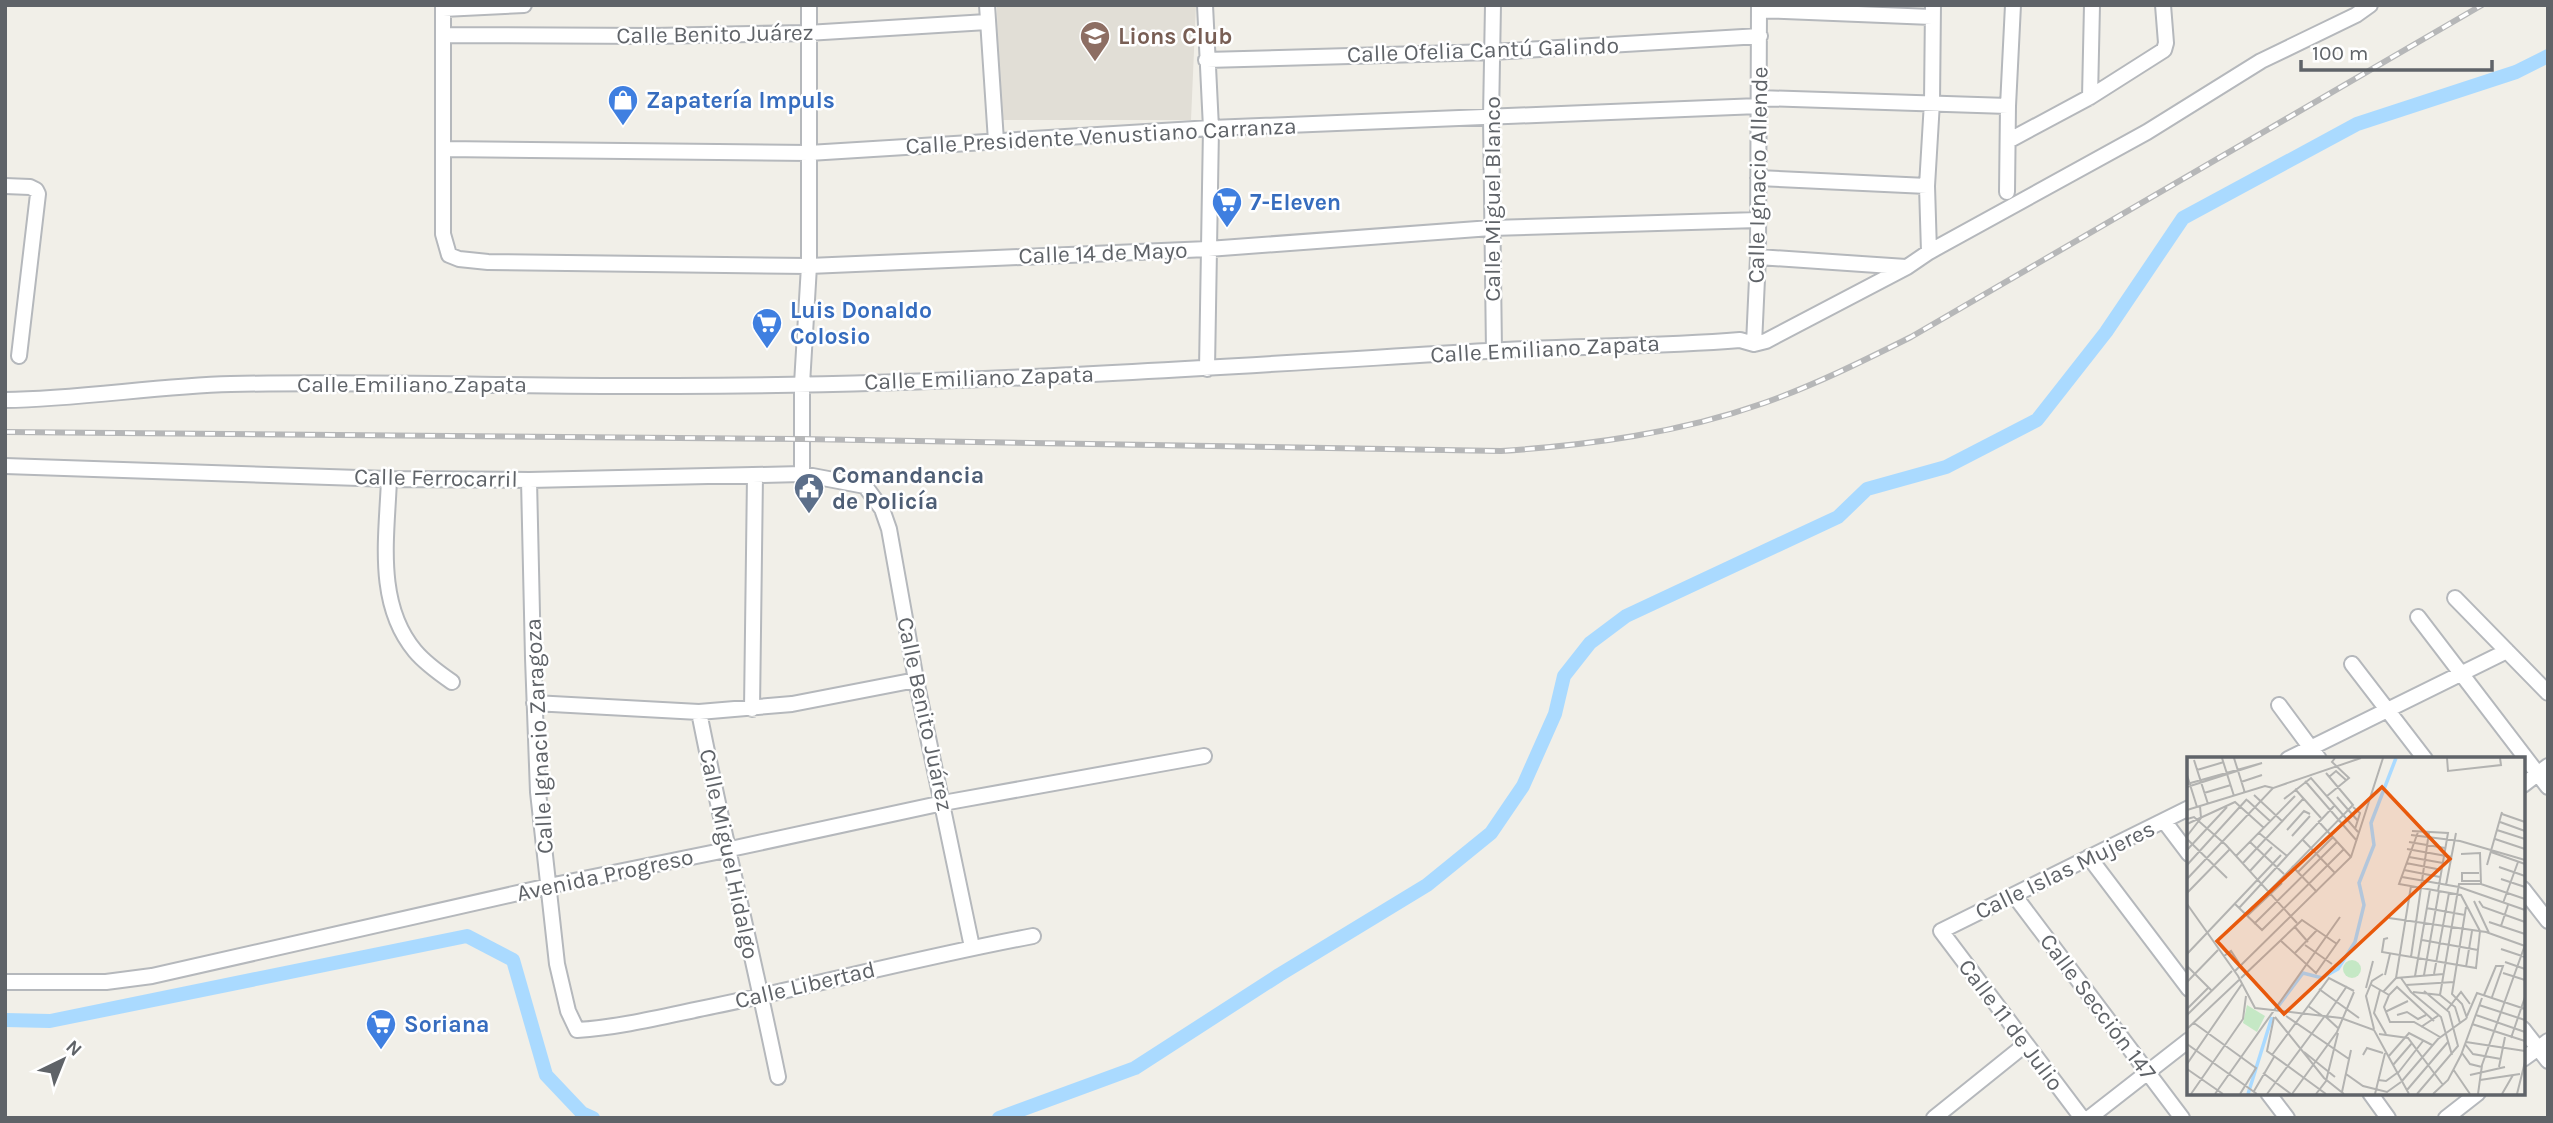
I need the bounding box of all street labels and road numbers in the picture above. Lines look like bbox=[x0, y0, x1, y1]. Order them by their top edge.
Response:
street label: Calle Benito Juárez bbox=[616, 19, 814, 49]
street label: Calle Ofelia Cantú Galindo bbox=[1346, 32, 1620, 68]
street label: Calle Ignacio Allende bbox=[1743, 66, 1773, 284]
street label: Calle Miguel Blanco bbox=[1479, 96, 1506, 302]
street label: Calle Presidente Venustiano Carranza bbox=[905, 112, 1297, 160]
street label: Calle 14 de Mayo bbox=[1018, 237, 1188, 269]
street label: Calle Emiliano Zapata bbox=[1430, 330, 1660, 368]
street label: Calle Emiliano Zapata bbox=[864, 360, 1094, 396]
street label: Calle Emiliano Zapata bbox=[297, 371, 527, 398]
street label: Calle Ferrocarril bbox=[354, 463, 518, 493]
street label: Calle Benito Juárez bbox=[891, 615, 959, 813]
street label: Calle Ignacio Zaragoza bbox=[519, 617, 559, 855]
street label: Calle Miguel Hidalgo bbox=[694, 746, 764, 962]
street label: Calle Islas Mujeres bbox=[1971, 815, 2159, 925]
street label: Avenida Progreso bbox=[514, 843, 696, 907]
street label: Calle Sección 147 bbox=[2034, 928, 2162, 1086]
street label: Calle 11 de Julio bbox=[1953, 954, 2069, 1096]
street label: Calle Libertad bbox=[732, 956, 878, 1014]

